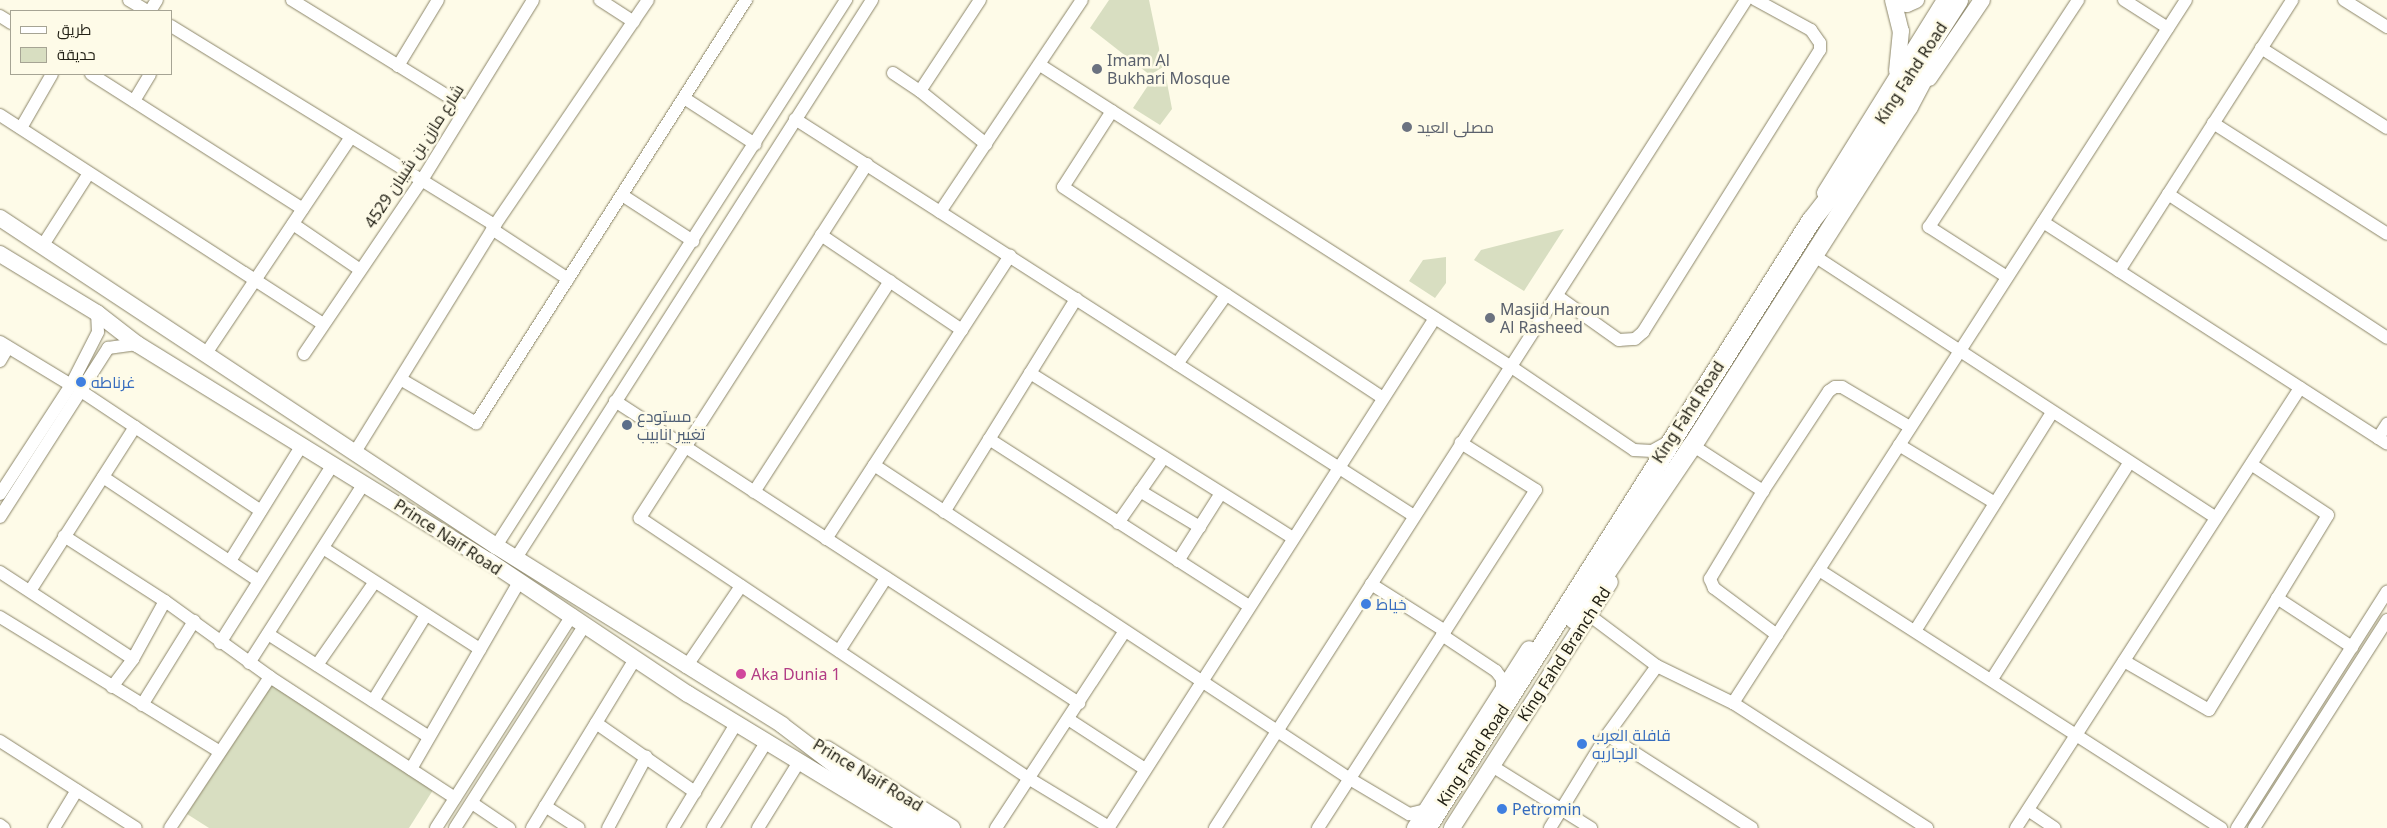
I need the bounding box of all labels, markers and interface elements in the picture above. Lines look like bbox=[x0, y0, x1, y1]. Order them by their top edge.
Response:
legend bbox=[10, 10, 172, 75]
street label: King Fahd Road bbox=[1871, 18, 1951, 128]
text: طريق bbox=[57, 19, 91, 39]
text: حديقة bbox=[57, 44, 96, 64]
place label: Imam Al Bukhari Mosque bbox=[1107, 50, 1230, 88]
marker: Imam Al Bukhari Mosque bbox=[1091, 63, 1103, 75]
street label: شارع مازن بن شيبان 4529 bbox=[360, 81, 468, 231]
place label: مصلى العيد bbox=[1417, 117, 1494, 137]
marker: مصلى العيد bbox=[1401, 121, 1413, 133]
place label: Masjid Haroun Al Rasheed bbox=[1500, 299, 1610, 337]
marker: Masjid Haroun Al Rasheed bbox=[1484, 312, 1496, 324]
street label: King Fahd Road bbox=[1648, 357, 1728, 467]
place label: غرناطه bbox=[91, 372, 135, 392]
marker: غرناطه bbox=[75, 376, 87, 388]
place label: مستودع تغيير انابيب bbox=[637, 406, 705, 444]
marker: مستودع تغيير انابيب bbox=[621, 419, 633, 431]
street label: Prince Naif Road bbox=[391, 495, 505, 579]
street label: King Fahd Branch Rd bbox=[1513, 583, 1615, 725]
place label: خياط bbox=[1376, 594, 1407, 614]
marker: خياط bbox=[1360, 598, 1372, 610]
place label: Aka Dunia 1 bbox=[751, 664, 841, 684]
marker: Aka Dunia 1 bbox=[735, 668, 747, 680]
street label: King Fahd Road bbox=[1433, 700, 1513, 810]
place label: قافلة العرب الرجاريه bbox=[1592, 725, 1671, 763]
street label: Prince Naif Road bbox=[810, 735, 926, 815]
marker: قافلة العرب الرجاريه bbox=[1576, 738, 1588, 750]
place label: Petromin bbox=[1512, 799, 1581, 819]
marker: Petromin bbox=[1496, 803, 1508, 815]

